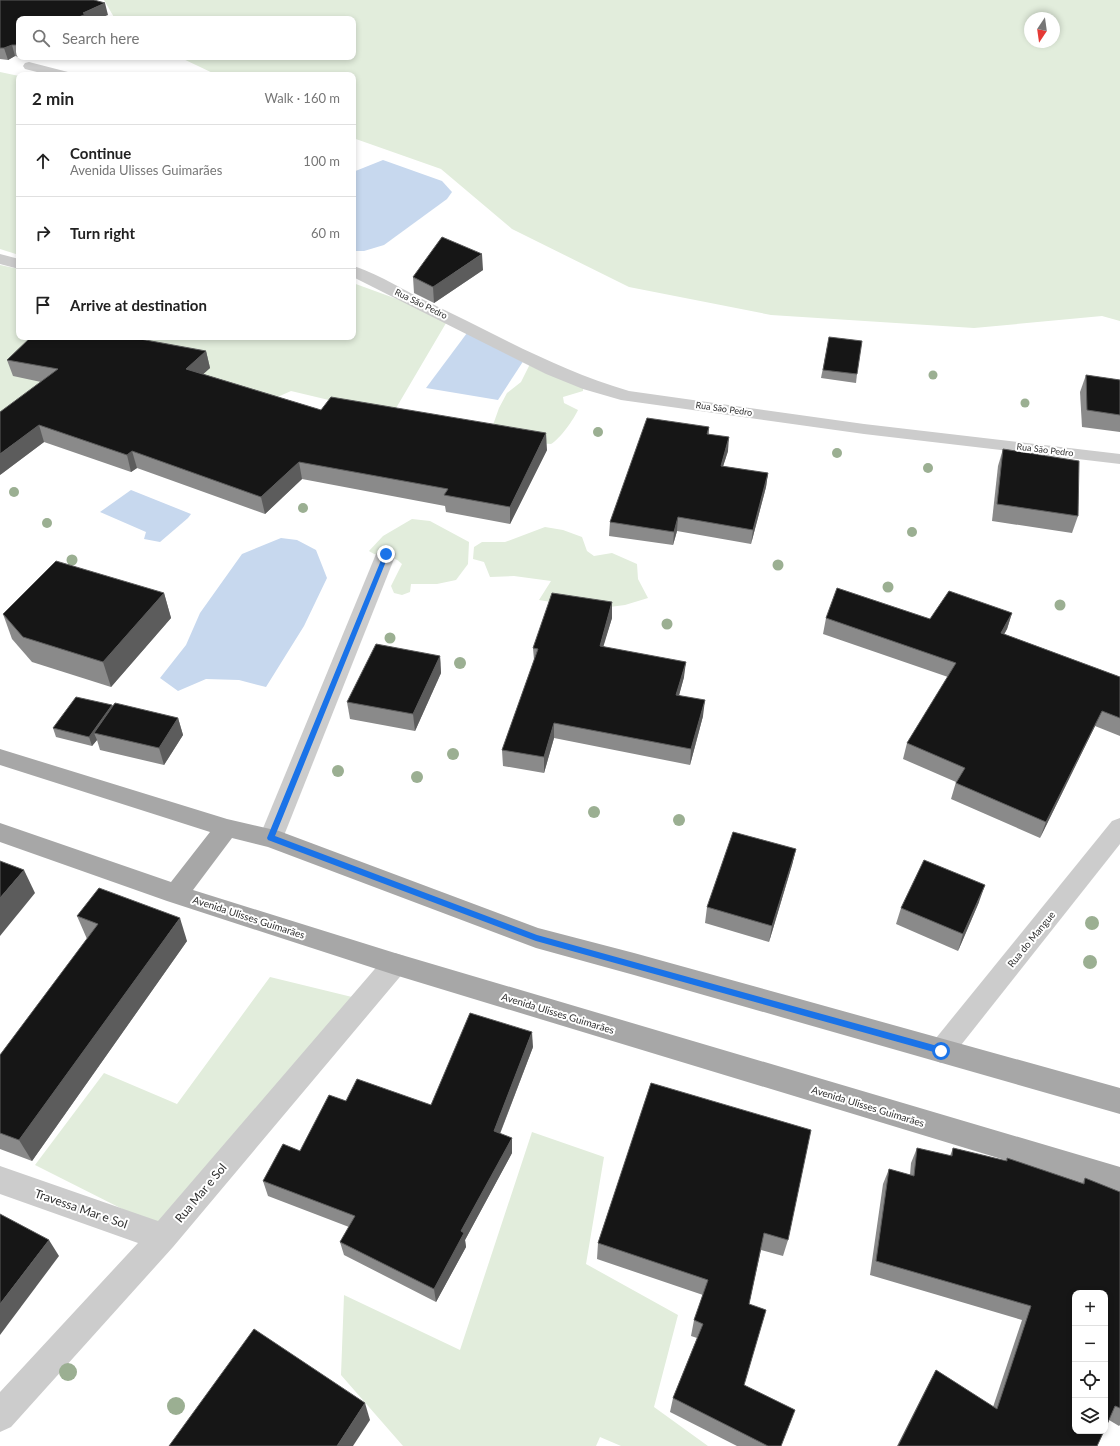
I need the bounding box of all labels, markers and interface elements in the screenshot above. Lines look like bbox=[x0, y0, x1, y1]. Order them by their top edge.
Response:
north arrow bbox=[1024, 12, 1060, 48]
search box bbox=[16, 16, 356, 60]
icon: search bbox=[30, 27, 52, 49]
text: Search here bbox=[62, 29, 139, 47]
text: 2 min bbox=[32, 88, 74, 109]
text: Walk · 160 m bbox=[264, 90, 340, 106]
text: Continue bbox=[70, 144, 131, 162]
icon: ahead bbox=[32, 150, 54, 172]
text: 100 m bbox=[303, 153, 340, 169]
text: Avenida Ulisses Guimarães bbox=[70, 162, 222, 178]
icon: right bbox=[32, 222, 54, 244]
text: Turn right bbox=[70, 224, 135, 242]
text: 60 m bbox=[311, 225, 340, 241]
street label: Rua São Pedro bbox=[393, 286, 449, 321]
icon: arrive bbox=[32, 294, 54, 316]
text: Arrive at destination bbox=[70, 296, 207, 314]
street label: Rua São Pedro bbox=[695, 399, 753, 418]
street label: Rua São Pedro bbox=[1016, 441, 1074, 458]
route end bbox=[377, 545, 395, 563]
street label: Avenida Ulisses Guimarães bbox=[191, 893, 307, 941]
street label: Rua do Mangue bbox=[1005, 909, 1057, 969]
street label: Avenida Ulisses Guimarães bbox=[500, 990, 616, 1036]
route start bbox=[932, 1042, 950, 1060]
street label: Avenida Ulisses Guimarães bbox=[810, 1083, 926, 1129]
street label: Rua Mar e Sol bbox=[172, 1160, 230, 1225]
street label: Travessa Mar e Sol bbox=[33, 1186, 130, 1231]
map controls bbox=[1072, 1290, 1108, 1434]
button: + bbox=[1072, 1290, 1108, 1326]
button: − bbox=[1072, 1326, 1108, 1362]
button: locate bbox=[1072, 1362, 1108, 1398]
button: layers bbox=[1072, 1398, 1108, 1434]

